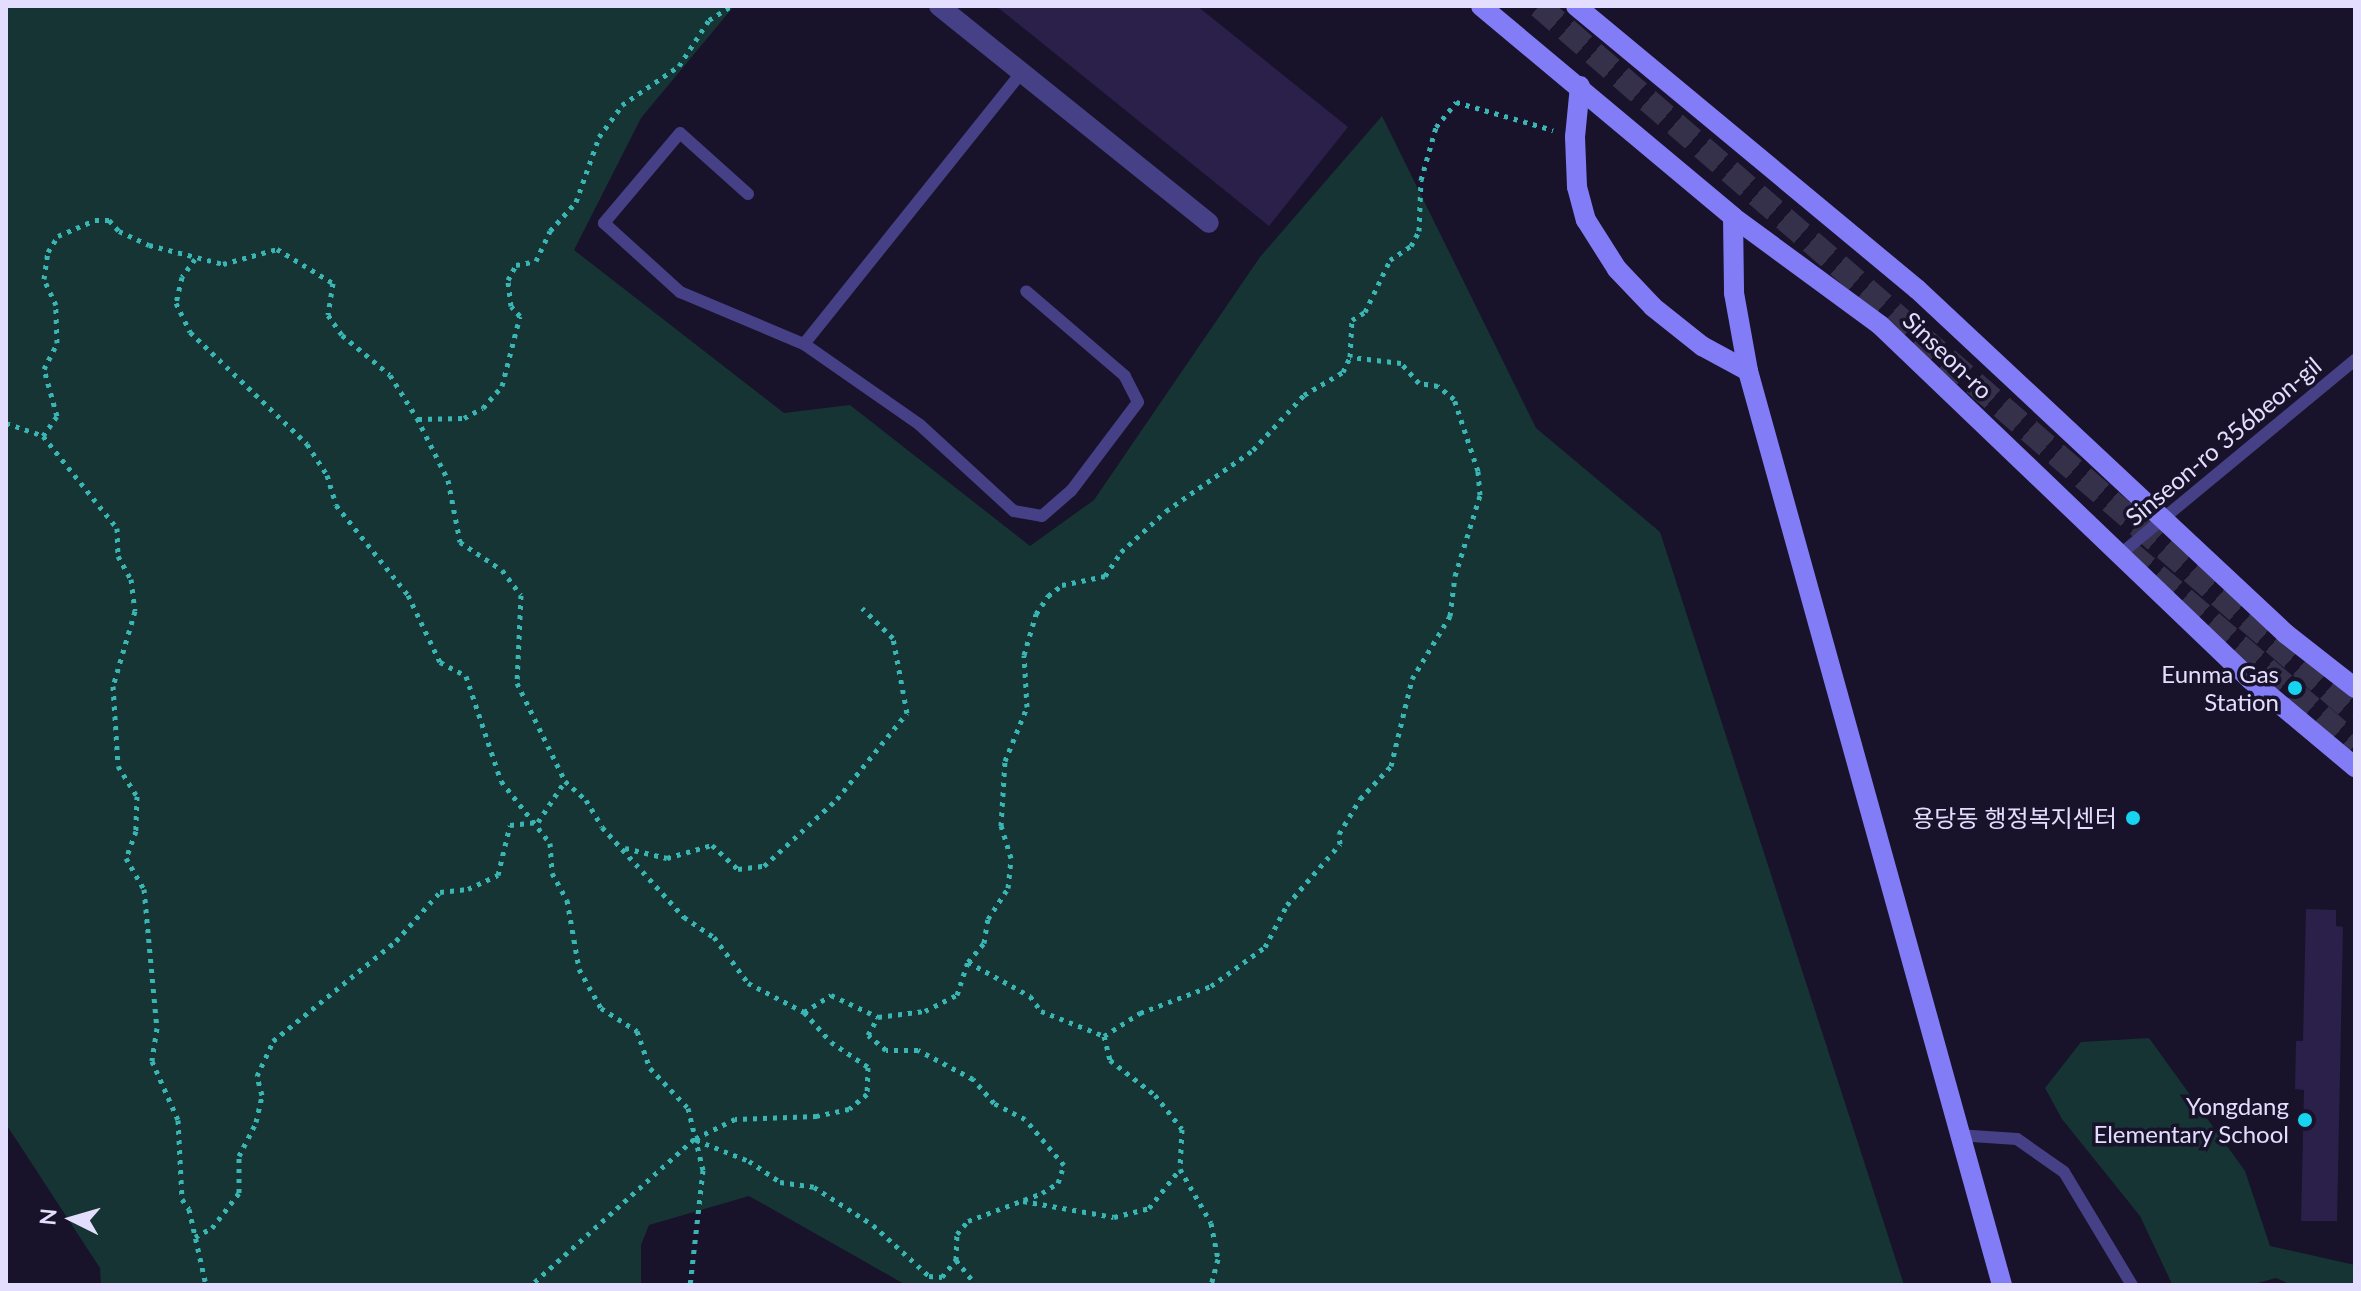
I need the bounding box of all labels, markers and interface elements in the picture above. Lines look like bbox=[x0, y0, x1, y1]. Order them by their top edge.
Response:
street label: Sinseon-ro bbox=[1897, 305, 1999, 405]
street label: Sinseon-ro 356beon-gil bbox=[2119, 351, 2327, 531]
place label: Eunma Gas Station bbox=[2161, 660, 2279, 716]
marker: Eunma Gas Station bbox=[2286, 679, 2304, 697]
place label: 용당동 행정복지센터 bbox=[1912, 804, 2117, 832]
marker: 용당동 행정복지센터 bbox=[2124, 809, 2142, 827]
place label: Yongdang Elementary School bbox=[2093, 1092, 2289, 1148]
marker: Yongdang Elementary School bbox=[2296, 1111, 2314, 1129]
north arrow bbox=[32, 1179, 112, 1259]
text: N bbox=[33, 1207, 62, 1226]

